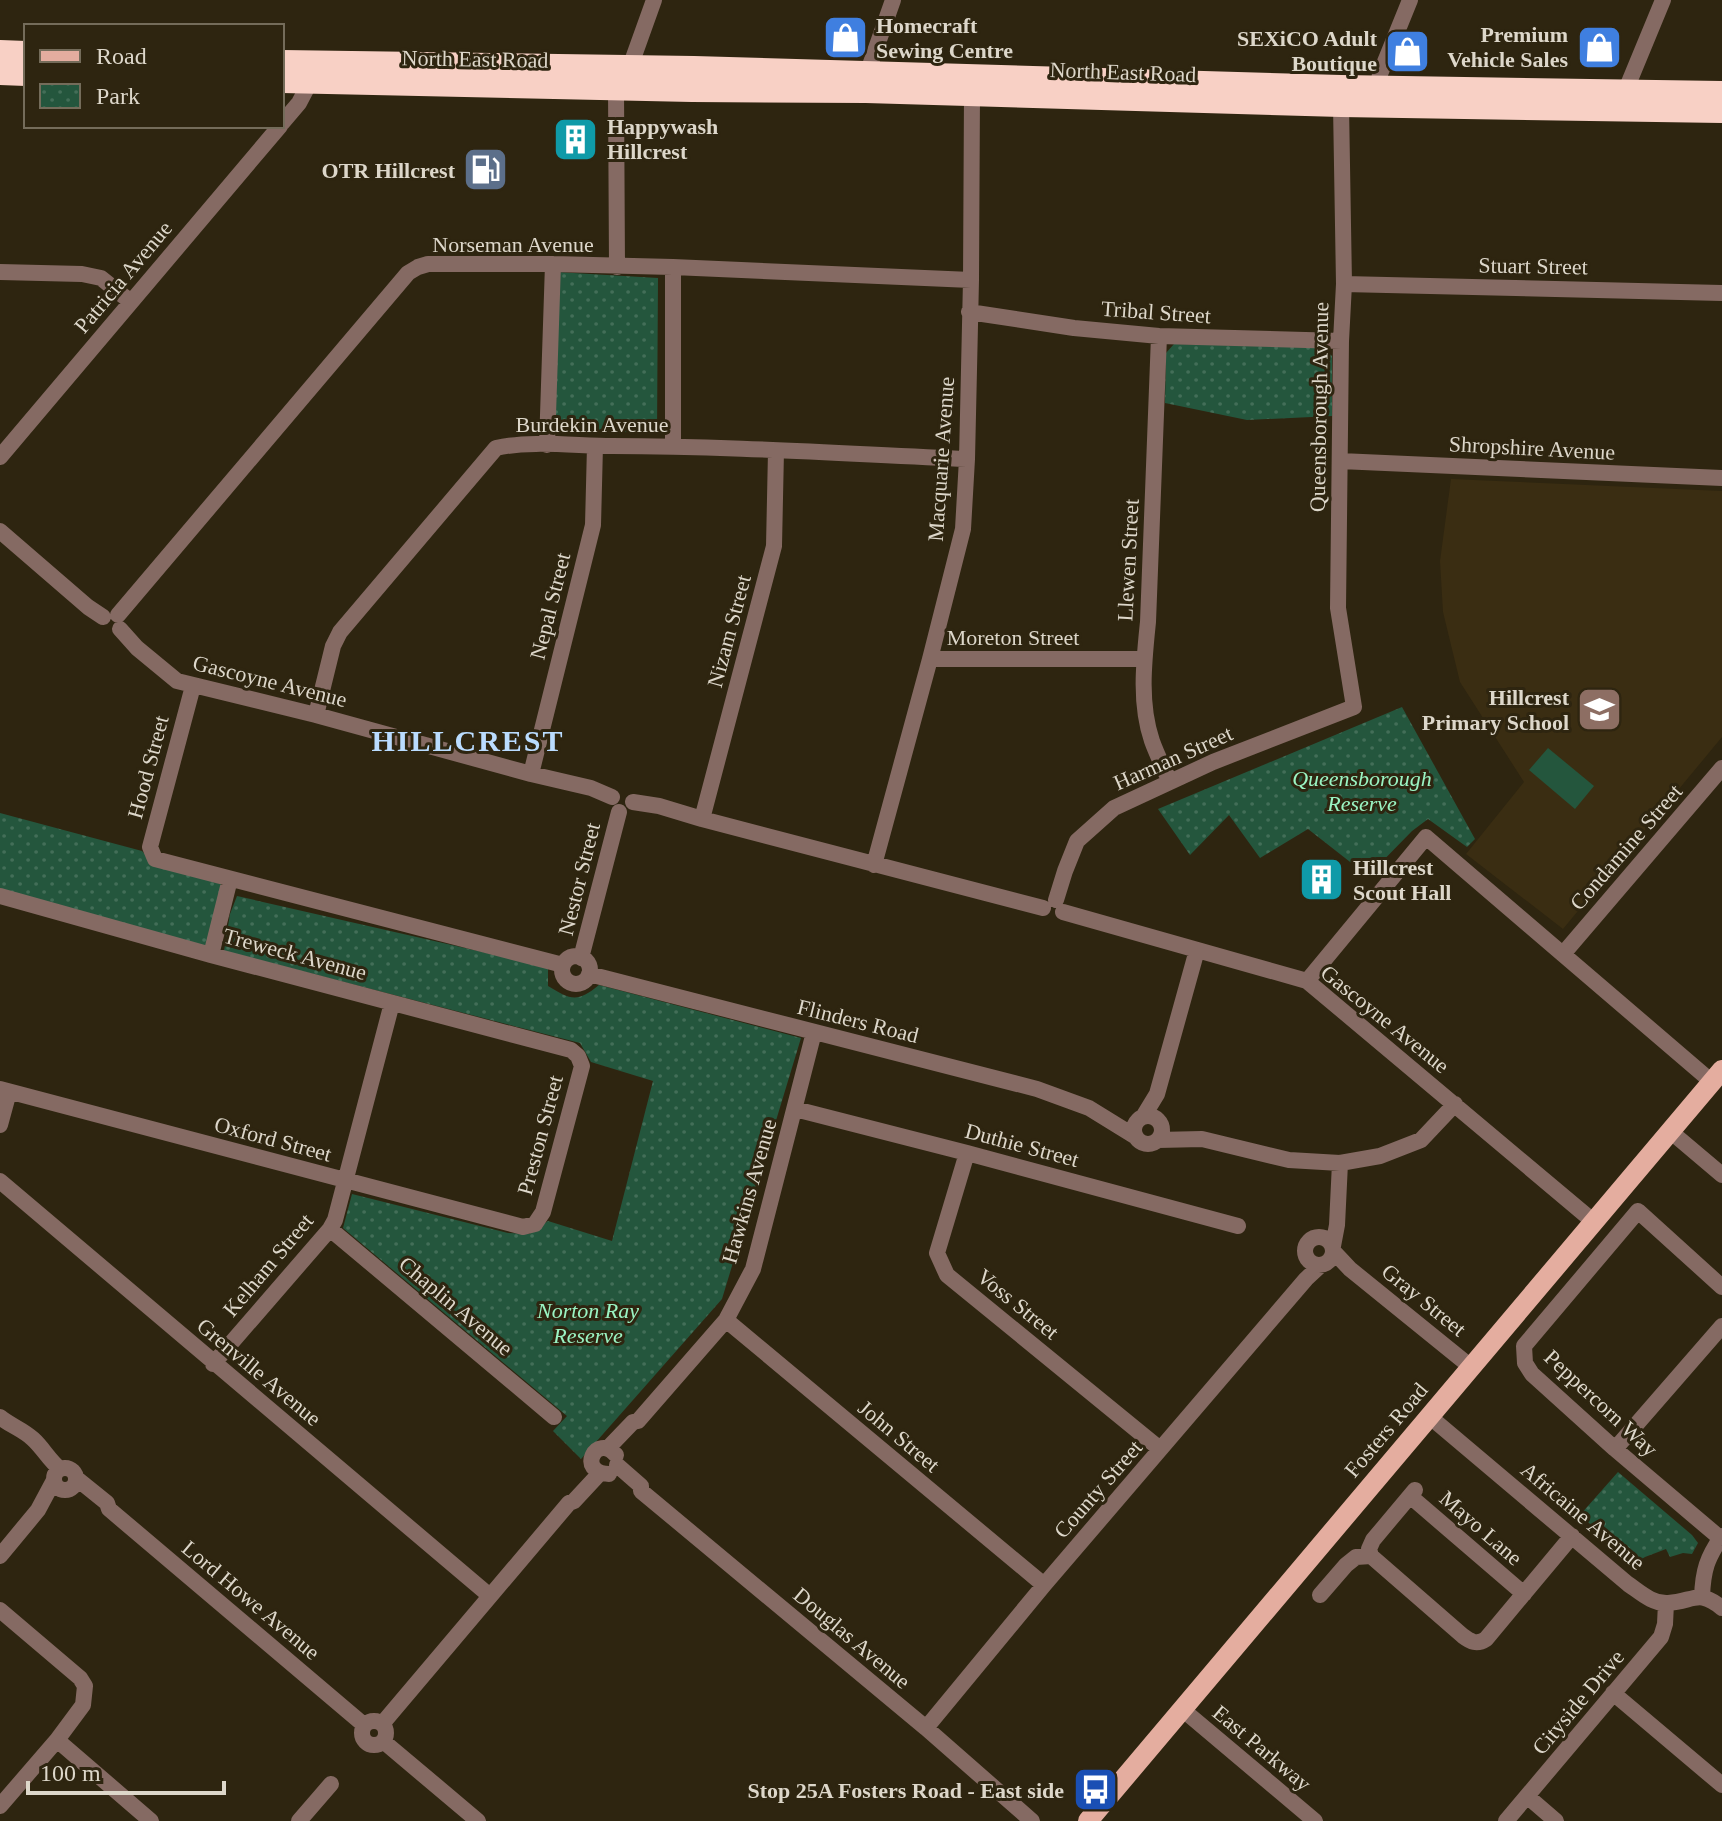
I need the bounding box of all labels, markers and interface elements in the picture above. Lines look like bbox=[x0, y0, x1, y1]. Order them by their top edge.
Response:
place label: Homecraft Sewing Centre bbox=[876, 13, 1013, 63]
shop icon: Homecraft Sewing Centre bbox=[821, 14, 869, 62]
place label: Premium Vehicle Sales bbox=[1447, 22, 1568, 72]
shop icon: Premium Vehicle Sales bbox=[1575, 23, 1623, 71]
legend bbox=[24, 24, 284, 128]
place label: SEXiCO Adult Boutique bbox=[1237, 26, 1378, 76]
shop icon: SEXiCO Adult Boutique bbox=[1384, 27, 1432, 75]
text: Road bbox=[96, 43, 147, 69]
street label: North East Road bbox=[401, 45, 549, 73]
street label: North East Road bbox=[1049, 57, 1197, 87]
text: Park bbox=[96, 83, 140, 109]
place label: Happywash Hillcrest bbox=[607, 114, 718, 164]
building icon: Happywash Hillcrest bbox=[552, 115, 600, 163]
fuel station icon: OTR Hillcrest bbox=[462, 146, 510, 194]
place label: OTR Hillcrest bbox=[322, 158, 456, 183]
street label: Patricia Avenue bbox=[69, 216, 177, 338]
street label: Norseman Avenue bbox=[432, 232, 594, 257]
street label: Stuart Street bbox=[1478, 253, 1588, 279]
street label: Tribal Street bbox=[1100, 296, 1212, 328]
street label: Queensborough Avenue bbox=[1305, 302, 1333, 512]
street label: Macquarie Avenue bbox=[923, 376, 959, 542]
street label: Burdekin Avenue bbox=[516, 412, 668, 437]
street label: Shropshire Avenue bbox=[1448, 431, 1616, 465]
street label: Llewen Street bbox=[1112, 498, 1144, 622]
street label: Nepal Street bbox=[525, 550, 575, 662]
street label: Nizam Street bbox=[702, 572, 756, 690]
street label: Moreton Street bbox=[947, 625, 1079, 650]
street label: Gascoyne Avenue bbox=[190, 650, 350, 712]
place label: Hillcrest Primary School bbox=[1422, 685, 1570, 735]
school or university icon: Hillcrest Primary School bbox=[1576, 686, 1624, 734]
street label: Hood Street bbox=[122, 713, 174, 821]
street label: Harman Street bbox=[1110, 721, 1236, 795]
district label: HILLCREST bbox=[371, 724, 565, 757]
park label: Queensborough Reserve bbox=[1292, 766, 1432, 816]
street label: Condamine Street bbox=[1565, 779, 1687, 915]
street label: Nestor Street bbox=[553, 820, 605, 938]
place label: Hillcrest Scout Hall bbox=[1353, 855, 1451, 905]
building icon: Hillcrest Scout Hall bbox=[1298, 856, 1346, 904]
street label: Treweck Avenue bbox=[221, 923, 369, 985]
street label: Gascoyne Avenue bbox=[1316, 960, 1454, 1078]
street label: Flinders Road bbox=[795, 994, 921, 1048]
street label: Preston Street bbox=[512, 1072, 568, 1198]
street label: Oxford Street bbox=[212, 1111, 334, 1167]
street label: Hawkins Avenue bbox=[716, 1116, 782, 1266]
street label: Duthie Street bbox=[962, 1118, 1082, 1172]
street label: Kelham Street bbox=[218, 1209, 318, 1321]
street label: Chaplin Avenue bbox=[394, 1251, 518, 1361]
street label: Gray Street bbox=[1377, 1259, 1471, 1341]
street label: Voss Street bbox=[972, 1263, 1064, 1345]
park label: Norton Ray Reserve bbox=[536, 1298, 639, 1348]
street label: Grenville Avenue bbox=[192, 1313, 326, 1431]
street label: Peppercorn Way bbox=[1539, 1344, 1663, 1462]
street label: Fosters Road bbox=[1339, 1378, 1433, 1482]
street label: John Street bbox=[853, 1395, 945, 1477]
street label: County Street bbox=[1049, 1435, 1147, 1543]
street label: Africaine Avenue bbox=[1516, 1457, 1650, 1575]
street label: Mayo Lane bbox=[1435, 1486, 1527, 1570]
street label: Lord Howe Avenue bbox=[177, 1535, 325, 1665]
street label: Douglas Avenue bbox=[789, 1582, 915, 1694]
street label: Cityside Drive bbox=[1527, 1645, 1629, 1759]
street label: East Parkway bbox=[1208, 1700, 1316, 1796]
scale bar bbox=[28, 1745, 224, 1795]
text: 100 m bbox=[40, 1760, 101, 1786]
bus stop icon: Stop 25A Fosters Road - East side bbox=[1071, 1766, 1119, 1814]
place label: Stop 25A Fosters Road - East side bbox=[747, 1778, 1064, 1803]

